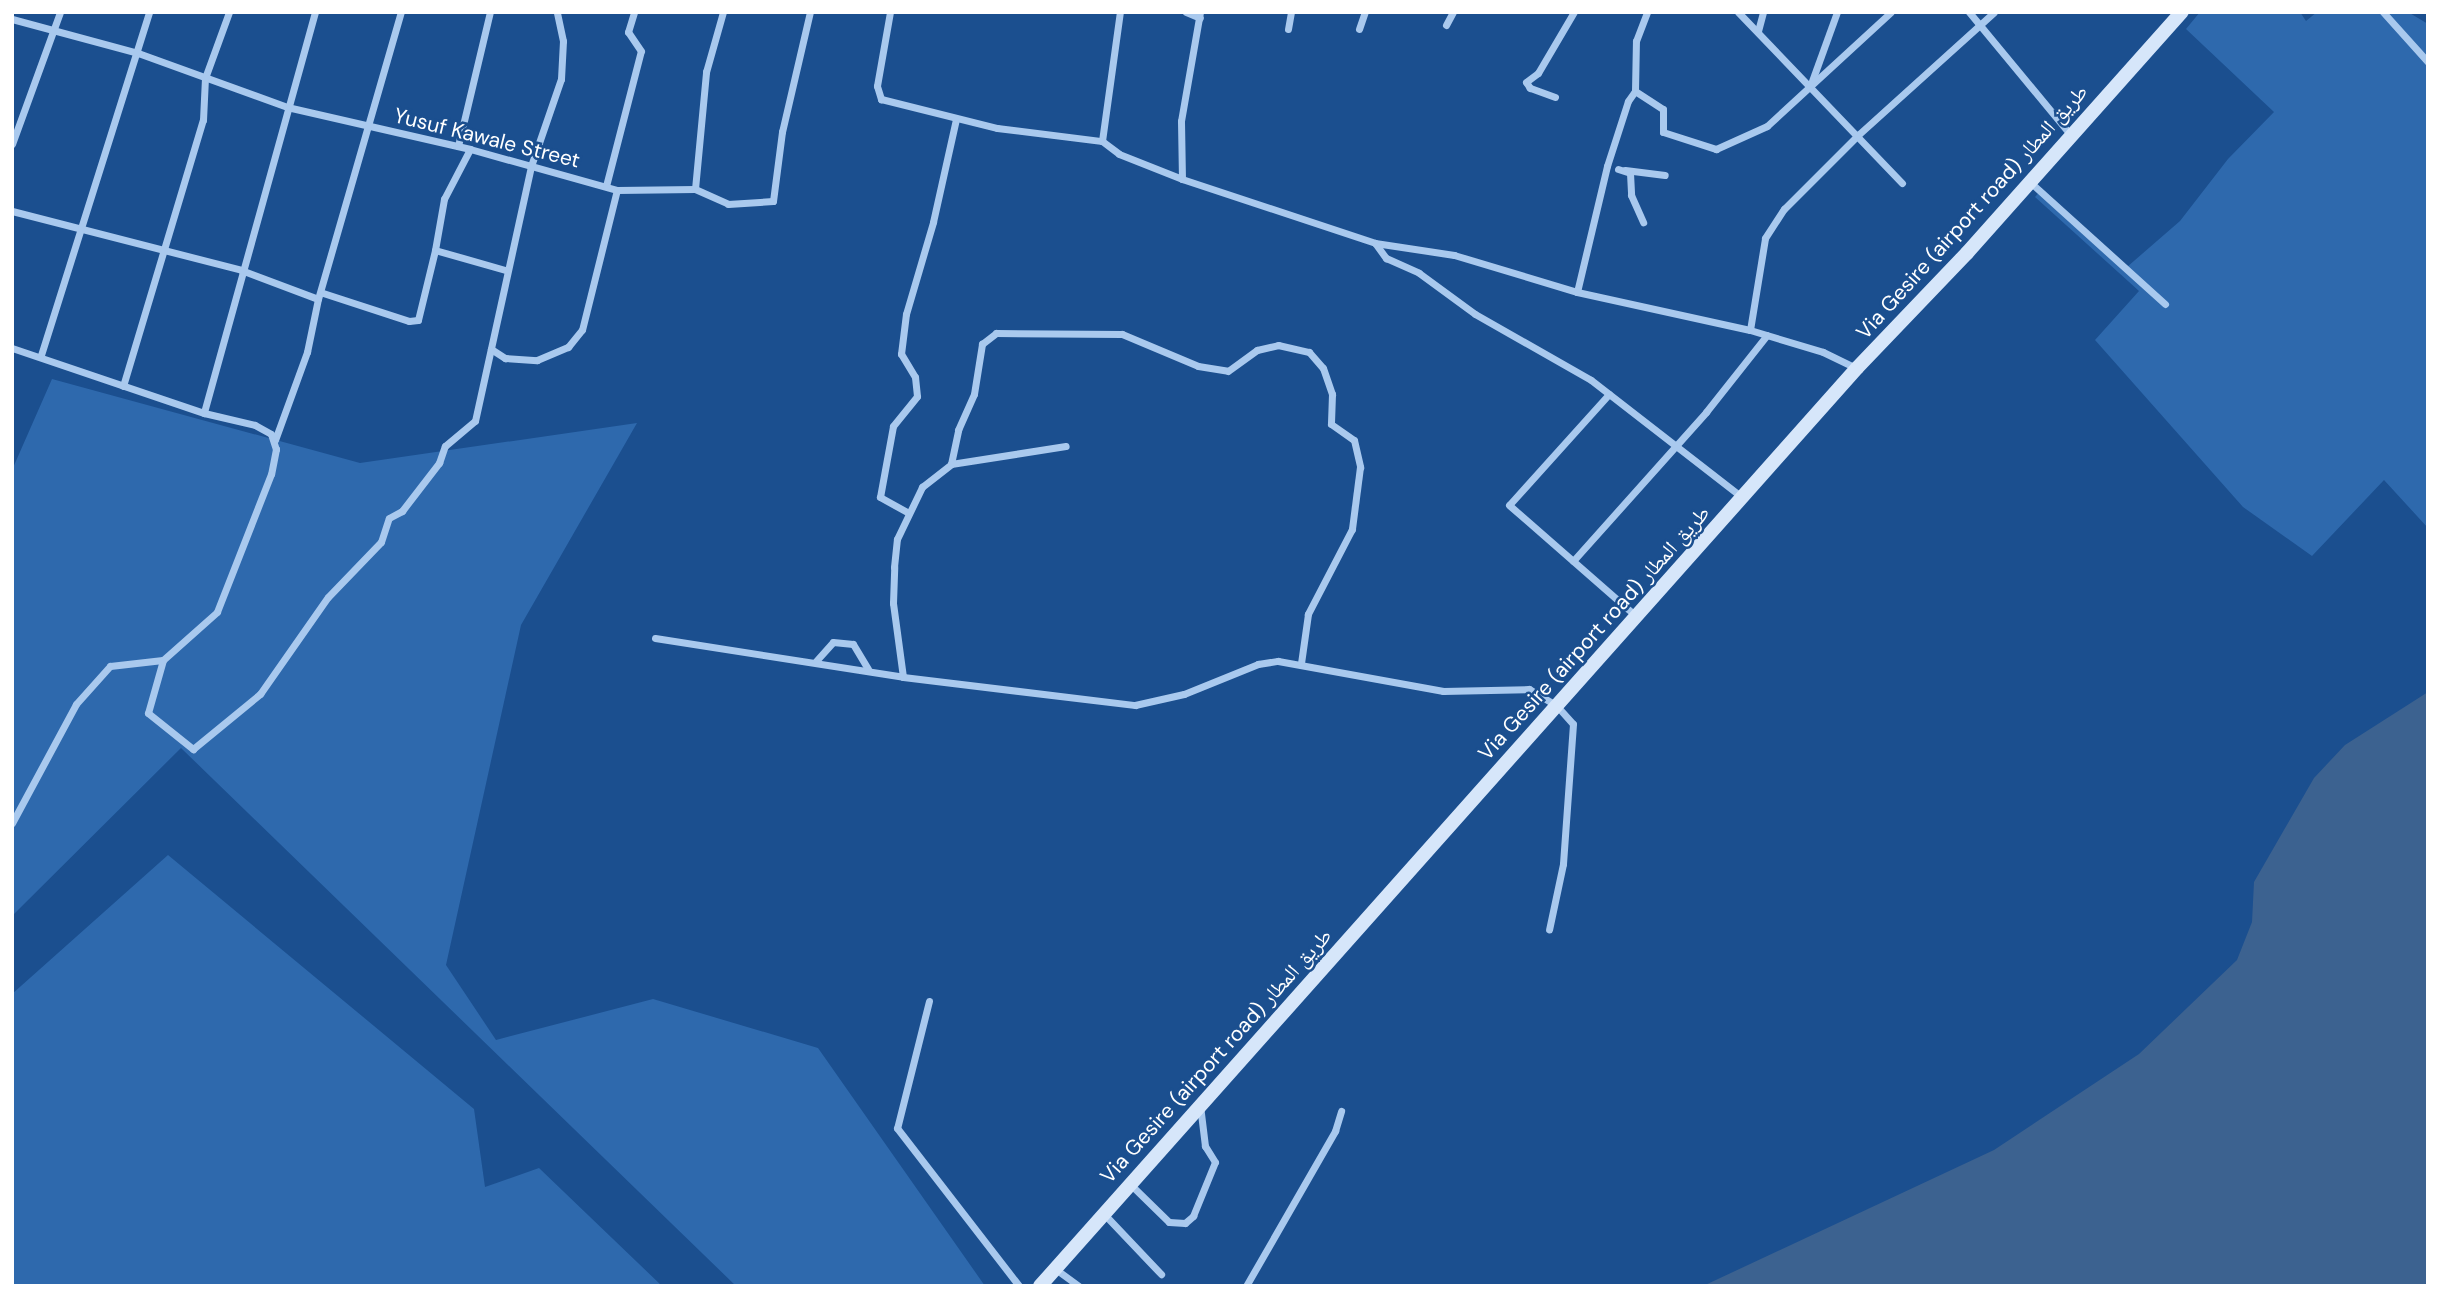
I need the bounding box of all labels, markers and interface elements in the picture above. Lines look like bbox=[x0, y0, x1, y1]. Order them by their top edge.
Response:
street label: Via Gesire (airport road) طريق المطار bbox=[1851, 79, 2093, 345]
street label: Yusuf Kawale Street bbox=[391, 103, 583, 173]
street label: Via Gesire (airport road) طريق المطار bbox=[1473, 500, 1715, 766]
street label: Via Gesire (airport road) طريق المطار bbox=[1095, 923, 1337, 1189]

